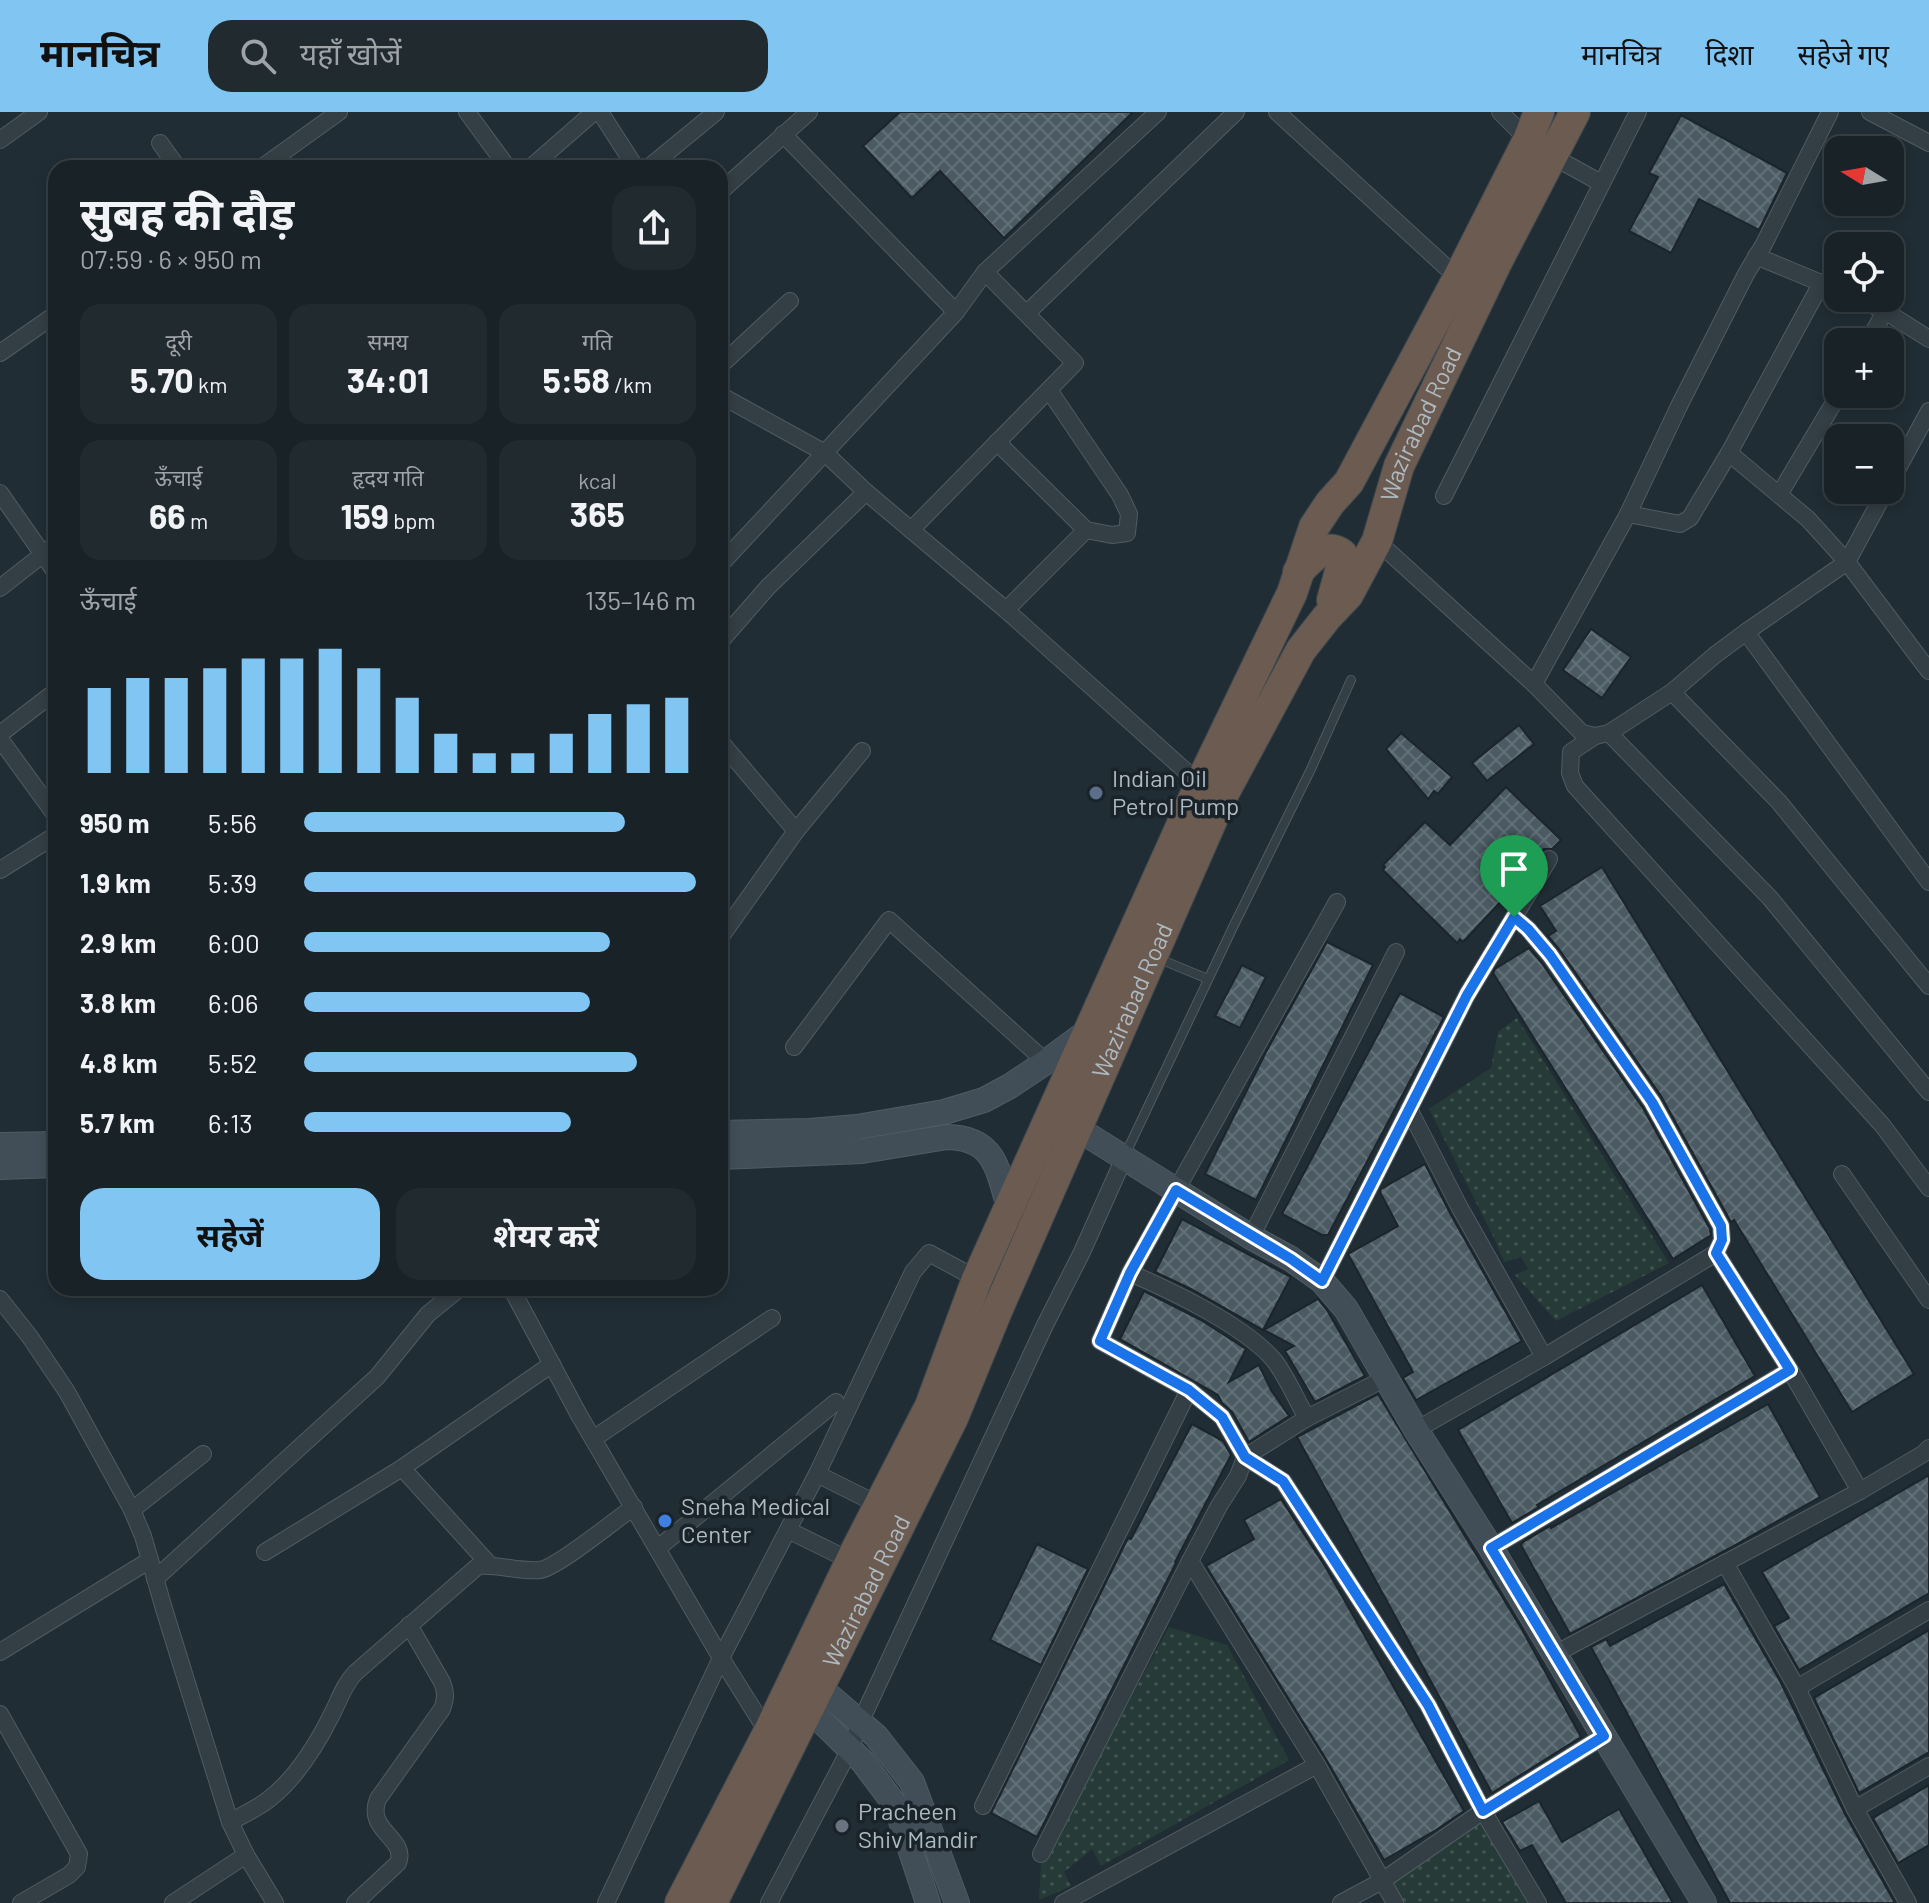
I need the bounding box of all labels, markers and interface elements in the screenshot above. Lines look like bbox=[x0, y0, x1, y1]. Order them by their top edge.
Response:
search box bbox=[208, 20, 768, 92]
text: मानचित्र bbox=[40, 29, 160, 75]
icon: search bbox=[236, 34, 280, 78]
text: यहाँ खोजें bbox=[300, 35, 401, 71]
text: मानचित्र bbox=[1581, 37, 1661, 71]
text: दिशा bbox=[1705, 37, 1754, 71]
text: सहेजे गए bbox=[1798, 37, 1889, 71]
north arrow bbox=[1824, 136, 1904, 216]
map controls bbox=[1824, 136, 1904, 504]
text: सुबह की दौड़ bbox=[80, 186, 294, 239]
button: share bbox=[612, 186, 696, 270]
button: locate bbox=[1824, 232, 1904, 312]
text: 07:59 · 6 × 950 m bbox=[80, 243, 262, 274]
text: दूरी bbox=[165, 328, 192, 354]
text: समय bbox=[368, 328, 408, 354]
text: गति bbox=[582, 328, 613, 354]
button: + bbox=[1824, 328, 1904, 408]
street label: Wazirabad Road bbox=[1373, 342, 1467, 504]
text: 5.70 bbox=[130, 359, 194, 400]
text: 34:01 bbox=[347, 359, 429, 400]
text: 5:58 bbox=[542, 359, 610, 400]
text: km bbox=[194, 371, 227, 397]
text: /km bbox=[610, 371, 652, 397]
button: − bbox=[1824, 424, 1904, 504]
text: ऊँचाई bbox=[155, 464, 203, 490]
text: हृदय गति bbox=[352, 464, 424, 490]
text: kcal bbox=[578, 467, 617, 493]
text: 365 bbox=[570, 493, 625, 534]
text: 66 bbox=[149, 495, 186, 536]
text: 159 bbox=[340, 495, 389, 536]
text: m bbox=[186, 507, 208, 533]
text: bpm bbox=[389, 507, 436, 533]
text: ऊँचाई bbox=[80, 584, 136, 615]
text: 135–146 m bbox=[585, 584, 696, 615]
place label: Indian Oil Petrol Pump bbox=[1112, 763, 1239, 820]
marker: Indian Oil Petrol Pump bbox=[1087, 784, 1105, 802]
text: 950 m bbox=[80, 807, 150, 838]
text: 5:56 bbox=[208, 807, 257, 838]
pin bbox=[1480, 835, 1548, 917]
icon: arrive bbox=[1492, 847, 1536, 891]
text: 1.9 km bbox=[80, 867, 151, 898]
text: 5:39 bbox=[208, 867, 257, 898]
street label: Wazirabad Road bbox=[1085, 918, 1178, 1082]
text: 2.9 km bbox=[80, 927, 156, 958]
text: 6:00 bbox=[208, 927, 260, 958]
text: 3.8 km bbox=[80, 987, 156, 1018]
text: 6:06 bbox=[208, 987, 258, 1018]
text: 4.8 km bbox=[80, 1047, 158, 1078]
text: 5:52 bbox=[208, 1047, 257, 1078]
text: 5.7 km bbox=[80, 1107, 155, 1138]
text: 6:13 bbox=[208, 1107, 253, 1138]
button: सहेजें bbox=[80, 1188, 380, 1280]
button: शेयर करें bbox=[396, 1188, 696, 1280]
place label: Sneha Medical Center bbox=[681, 1491, 830, 1548]
street label: Wazirabad Road bbox=[816, 1510, 916, 1672]
marker: Sneha Medical Center bbox=[656, 1512, 674, 1530]
place label: Pracheen Shiv Mandir bbox=[858, 1796, 978, 1853]
marker: Pracheen Shiv Mandir bbox=[833, 1817, 851, 1835]

